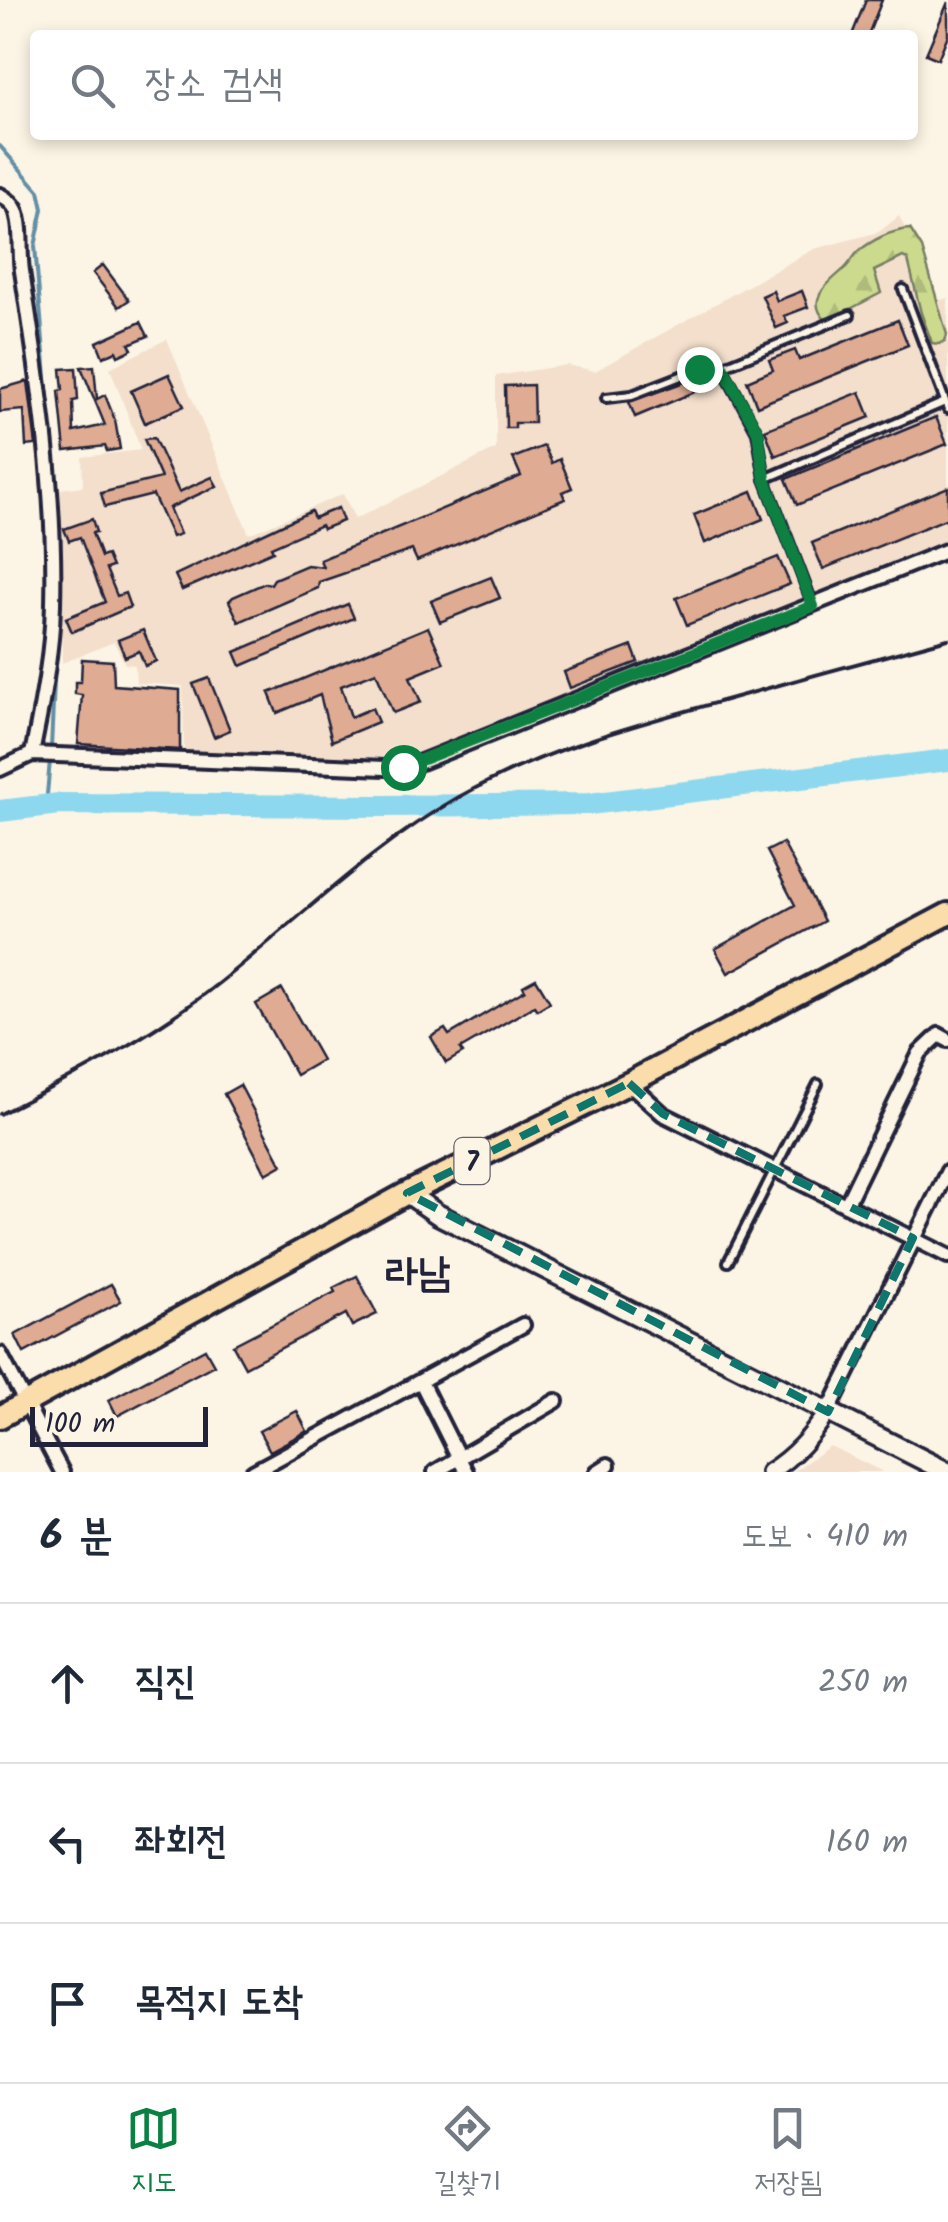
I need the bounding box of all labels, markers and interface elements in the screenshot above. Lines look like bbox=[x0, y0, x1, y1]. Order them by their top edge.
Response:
search box bbox=[30, 30, 918, 140]
text: 장소 검색 bbox=[145, 55, 283, 115]
icon: search bbox=[65, 58, 120, 113]
route end bbox=[677, 347, 723, 393]
route start bbox=[381, 745, 427, 791]
road number: 7 bbox=[454, 1138, 490, 1184]
district label: 라남 bbox=[386, 1242, 450, 1306]
scale bar bbox=[30, 1402, 208, 1446]
text: 100 m bbox=[45, 1402, 115, 1447]
text: 6 분 bbox=[40, 1504, 113, 1571]
text: 도보 · 410 m bbox=[741, 1512, 908, 1563]
text: 직진 bbox=[135, 1653, 196, 1713]
icon: ahead bbox=[40, 1656, 95, 1711]
text: 250 m bbox=[818, 1658, 908, 1709]
text: 좌회전 bbox=[135, 1813, 227, 1873]
icon: left bbox=[40, 1816, 95, 1871]
text: 160 m bbox=[826, 1818, 908, 1869]
text: 목적지 도착 bbox=[135, 1973, 303, 2033]
icon: arrive bbox=[40, 1976, 95, 2031]
tab: 지도 bbox=[126, 2101, 181, 2206]
tab: 길찾기 bbox=[434, 2101, 501, 2206]
tab: 저장됨 bbox=[754, 2101, 822, 2206]

